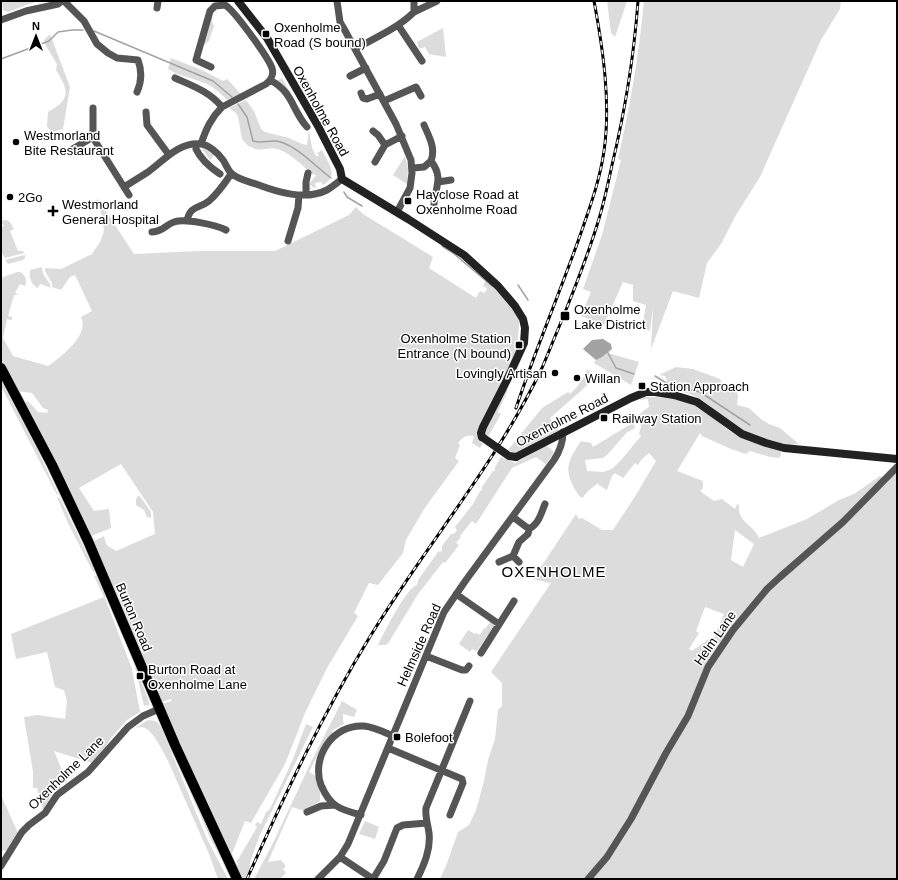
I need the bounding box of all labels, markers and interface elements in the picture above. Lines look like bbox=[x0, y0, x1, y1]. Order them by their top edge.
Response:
north arrow bbox=[16, 16, 56, 56]
text: N bbox=[32, 20, 40, 32]
place label: Oxenholme Road (S bound) bbox=[274, 20, 366, 50]
marker: Oxenholme Road (S bound) bbox=[261, 29, 271, 39]
street label: Oxenholme Road bbox=[290, 63, 352, 159]
place label: Westmorland Bite Restaurant bbox=[24, 128, 114, 158]
marker: Westmorland Bite Restaurant bbox=[11, 137, 21, 147]
place label: Hayclose Road at Oxenholme Road bbox=[416, 187, 519, 217]
place label: 2Go bbox=[18, 190, 43, 205]
marker: 2Go bbox=[5, 192, 15, 202]
marker: Hayclose Road at Oxenholme Road bbox=[403, 196, 413, 206]
place label: Westmorland General Hospital bbox=[62, 197, 159, 227]
marker: Westmorland General Hospital bbox=[47, 205, 59, 217]
place label: Oxenholme Lake District bbox=[574, 302, 646, 332]
marker: Oxenholme Lake District bbox=[559, 310, 571, 322]
place label: Oxenholme Station Entrance (N bound) bbox=[398, 331, 511, 361]
marker: Oxenholme Station Entrance (N bound) bbox=[514, 340, 524, 350]
place label: Lovingly Artisan bbox=[456, 366, 547, 381]
marker: Lovingly Artisan bbox=[550, 368, 560, 378]
place label: Willan bbox=[585, 371, 620, 386]
marker: Willan bbox=[572, 373, 582, 383]
place label: Station Approach bbox=[650, 379, 749, 394]
marker: Station Approach bbox=[637, 381, 647, 391]
street label: Oxenholme Road bbox=[514, 390, 610, 450]
place label: Railway Station bbox=[612, 411, 702, 426]
marker: Railway Station bbox=[599, 413, 609, 423]
district label: OXENHOLME bbox=[502, 563, 606, 580]
street label: Burton Road bbox=[113, 580, 155, 654]
street label: Helmside Road bbox=[394, 601, 444, 689]
street label: Helm Lane bbox=[691, 608, 739, 668]
place label: Burton Road at Oxenholme Lane bbox=[148, 662, 247, 692]
marker: Burton Road at Oxenholme Lane bbox=[135, 671, 145, 681]
place label: Bolefoot bbox=[405, 730, 453, 745]
marker: Bolefoot bbox=[392, 732, 402, 742]
street label: Oxenholme Lane bbox=[25, 733, 107, 813]

